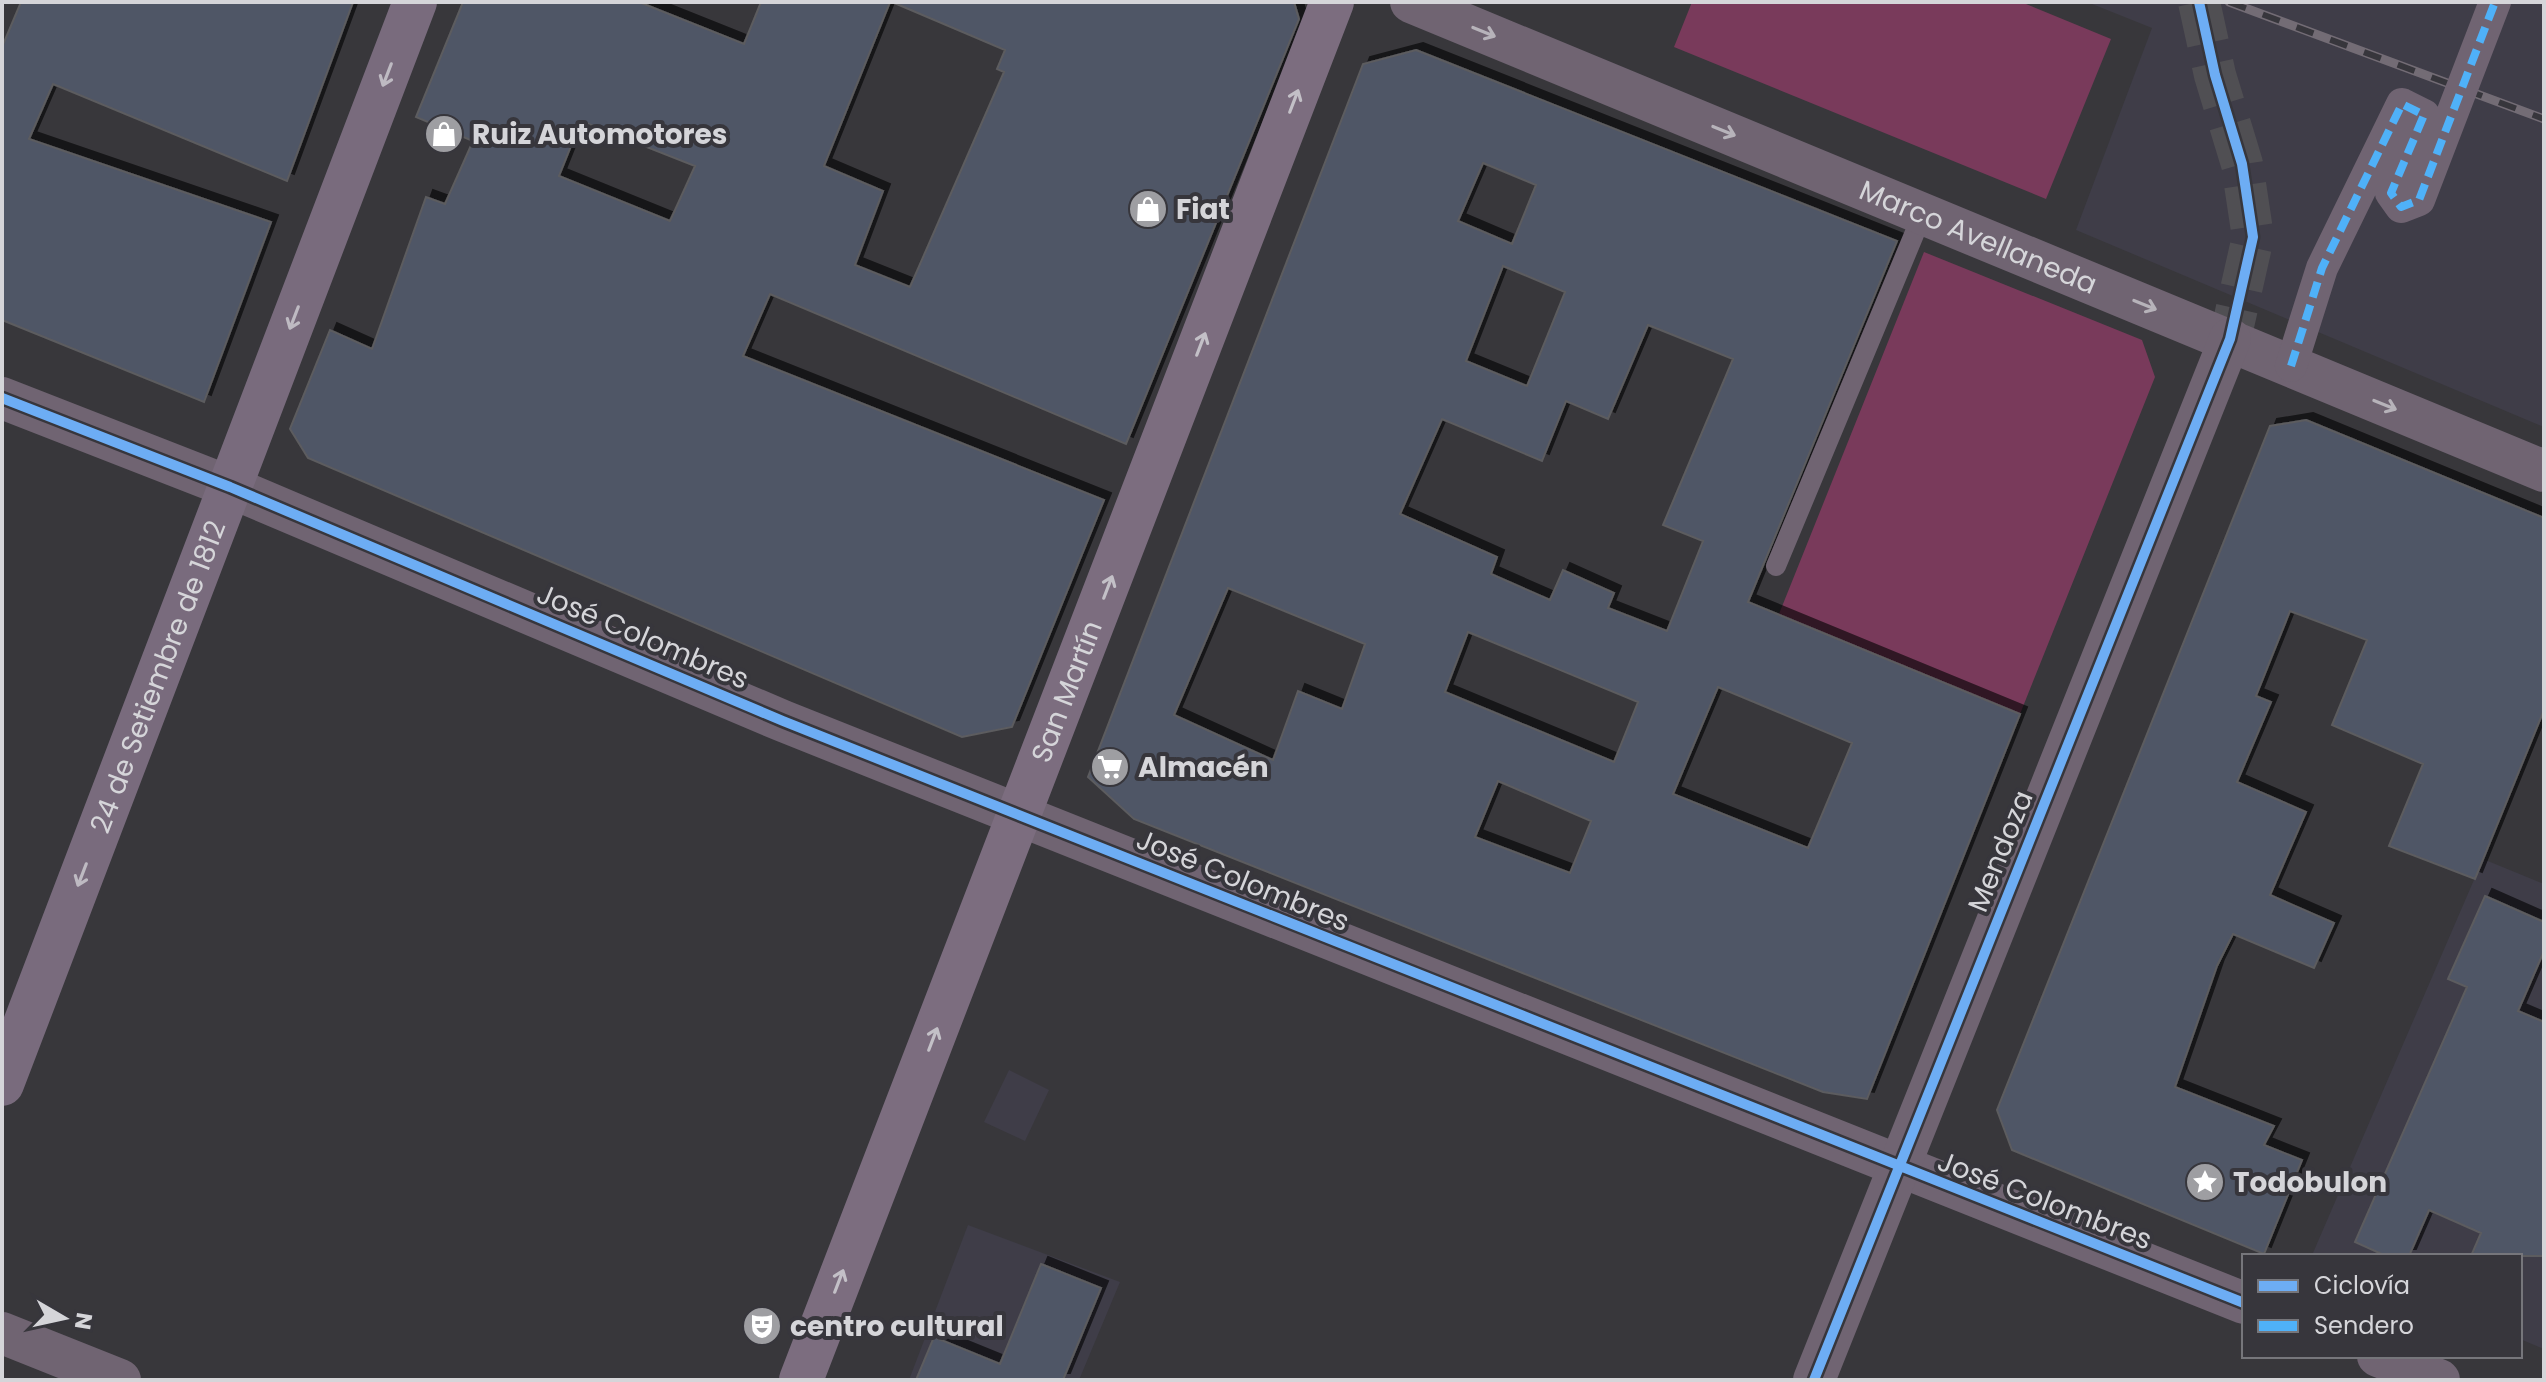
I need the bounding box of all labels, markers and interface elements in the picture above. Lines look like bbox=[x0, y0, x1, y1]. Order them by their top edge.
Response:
one-way arrow bbox=[1471, 25, 1495, 40]
one-way arrow bbox=[379, 62, 393, 87]
one-way arrow bbox=[1288, 89, 1302, 114]
shop icon: Ruiz Automotores bbox=[423, 113, 465, 155]
place label: Ruiz Automotores bbox=[472, 115, 727, 154]
one-way arrow bbox=[1711, 125, 1736, 139]
street label: Marco Avellaneda bbox=[1853, 171, 2103, 304]
shop icon: Fiat bbox=[1127, 188, 1169, 230]
place label: Fiat bbox=[1176, 190, 1230, 229]
one-way arrow bbox=[2132, 299, 2157, 313]
one-way arrow bbox=[286, 305, 300, 330]
one-way arrow bbox=[1195, 332, 1209, 357]
one-way arrow bbox=[2372, 399, 2397, 413]
street label: 24 de Setiembre de 1812 bbox=[81, 515, 235, 839]
street label: José Colombres bbox=[531, 574, 755, 699]
one-way arrow bbox=[1102, 575, 1116, 599]
street label: San Martín bbox=[1022, 615, 1112, 768]
supermarket icon: Almacén bbox=[1089, 746, 1131, 788]
place label: Almacén bbox=[1138, 748, 1269, 787]
street label: Mendoza bbox=[1958, 785, 2043, 918]
street label: José Colombres bbox=[1130, 820, 1355, 941]
one-way arrow bbox=[74, 862, 88, 887]
one-way arrow bbox=[927, 1027, 941, 1052]
street label: José Colombres bbox=[1932, 1142, 2158, 1259]
place icon: Todobulon bbox=[2184, 1161, 2226, 1203]
place label: Todobulon bbox=[2233, 1163, 2387, 1202]
legend bbox=[2242, 1254, 2522, 1358]
one-way arrow bbox=[833, 1269, 847, 1294]
text: Ciclovía bbox=[2314, 1269, 2410, 1302]
north arrow bbox=[24, 1278, 104, 1358]
theatre icon: centro cultural bbox=[741, 1305, 783, 1347]
place label: centro cultural bbox=[790, 1307, 1004, 1346]
text: Sendero bbox=[2314, 1309, 2414, 1342]
text: N bbox=[67, 1310, 100, 1332]

